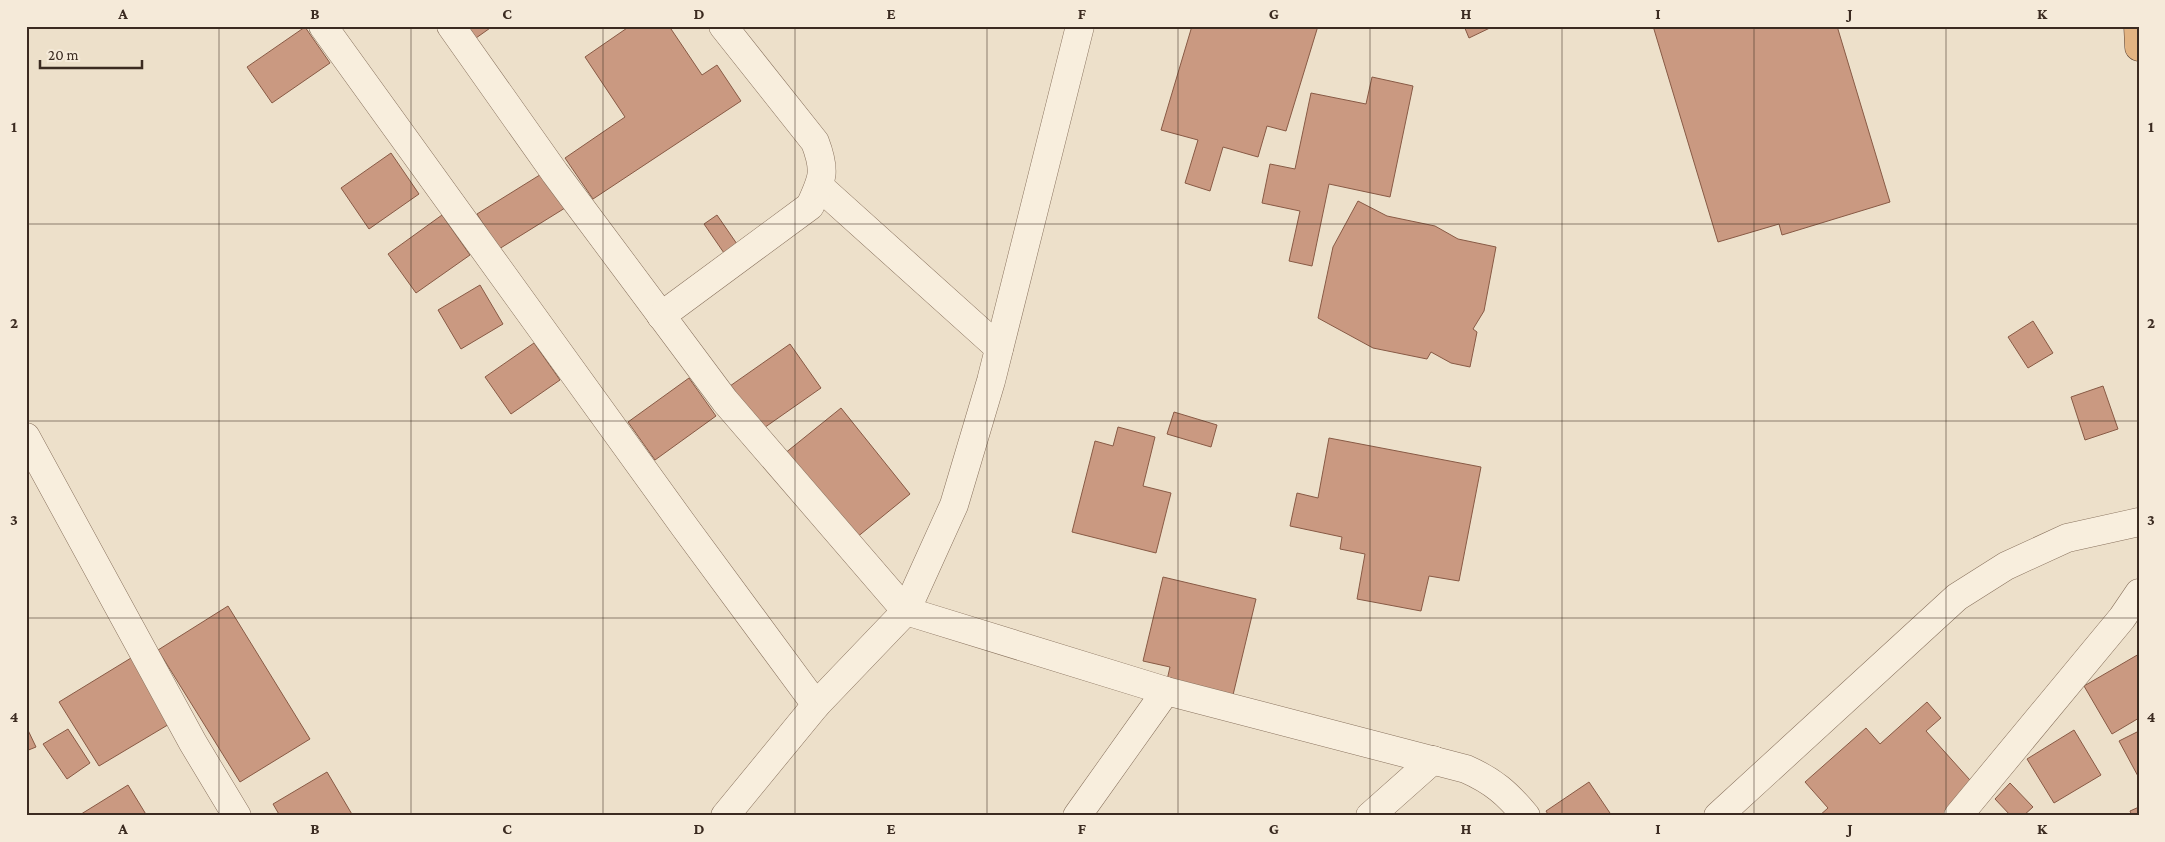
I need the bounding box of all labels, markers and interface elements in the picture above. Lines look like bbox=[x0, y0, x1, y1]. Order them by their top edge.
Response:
text: A bbox=[117, 5, 128, 22]
text: B bbox=[310, 5, 320, 22]
text: C bbox=[502, 5, 512, 22]
text: D bbox=[693, 5, 705, 22]
text: E bbox=[886, 5, 896, 22]
text: F bbox=[1078, 5, 1087, 22]
text: G bbox=[1269, 5, 1279, 22]
text: H bbox=[1461, 5, 1472, 22]
text: I bbox=[1655, 5, 1661, 22]
text: J bbox=[1845, 5, 1853, 22]
text: K bbox=[2037, 5, 2048, 22]
scale bar bbox=[40, 38, 142, 70]
text: 20 m bbox=[48, 47, 79, 63]
text: 1 bbox=[11, 118, 17, 135]
text: 1 bbox=[2148, 118, 2154, 135]
text: 2 bbox=[10, 314, 18, 331]
text: 2 bbox=[2147, 314, 2155, 331]
text: 3 bbox=[10, 511, 18, 528]
text: 3 bbox=[2147, 511, 2155, 528]
text: 4 bbox=[10, 708, 19, 725]
text: 4 bbox=[2147, 708, 2156, 725]
text: A bbox=[117, 820, 128, 837]
text: B bbox=[310, 820, 320, 837]
text: C bbox=[502, 820, 512, 837]
text: D bbox=[693, 820, 705, 837]
text: E bbox=[886, 820, 896, 837]
text: F bbox=[1078, 820, 1087, 837]
text: G bbox=[1269, 820, 1279, 837]
text: H bbox=[1461, 820, 1472, 837]
text: I bbox=[1655, 820, 1661, 837]
text: J bbox=[1845, 820, 1853, 837]
text: K bbox=[2037, 820, 2048, 837]

